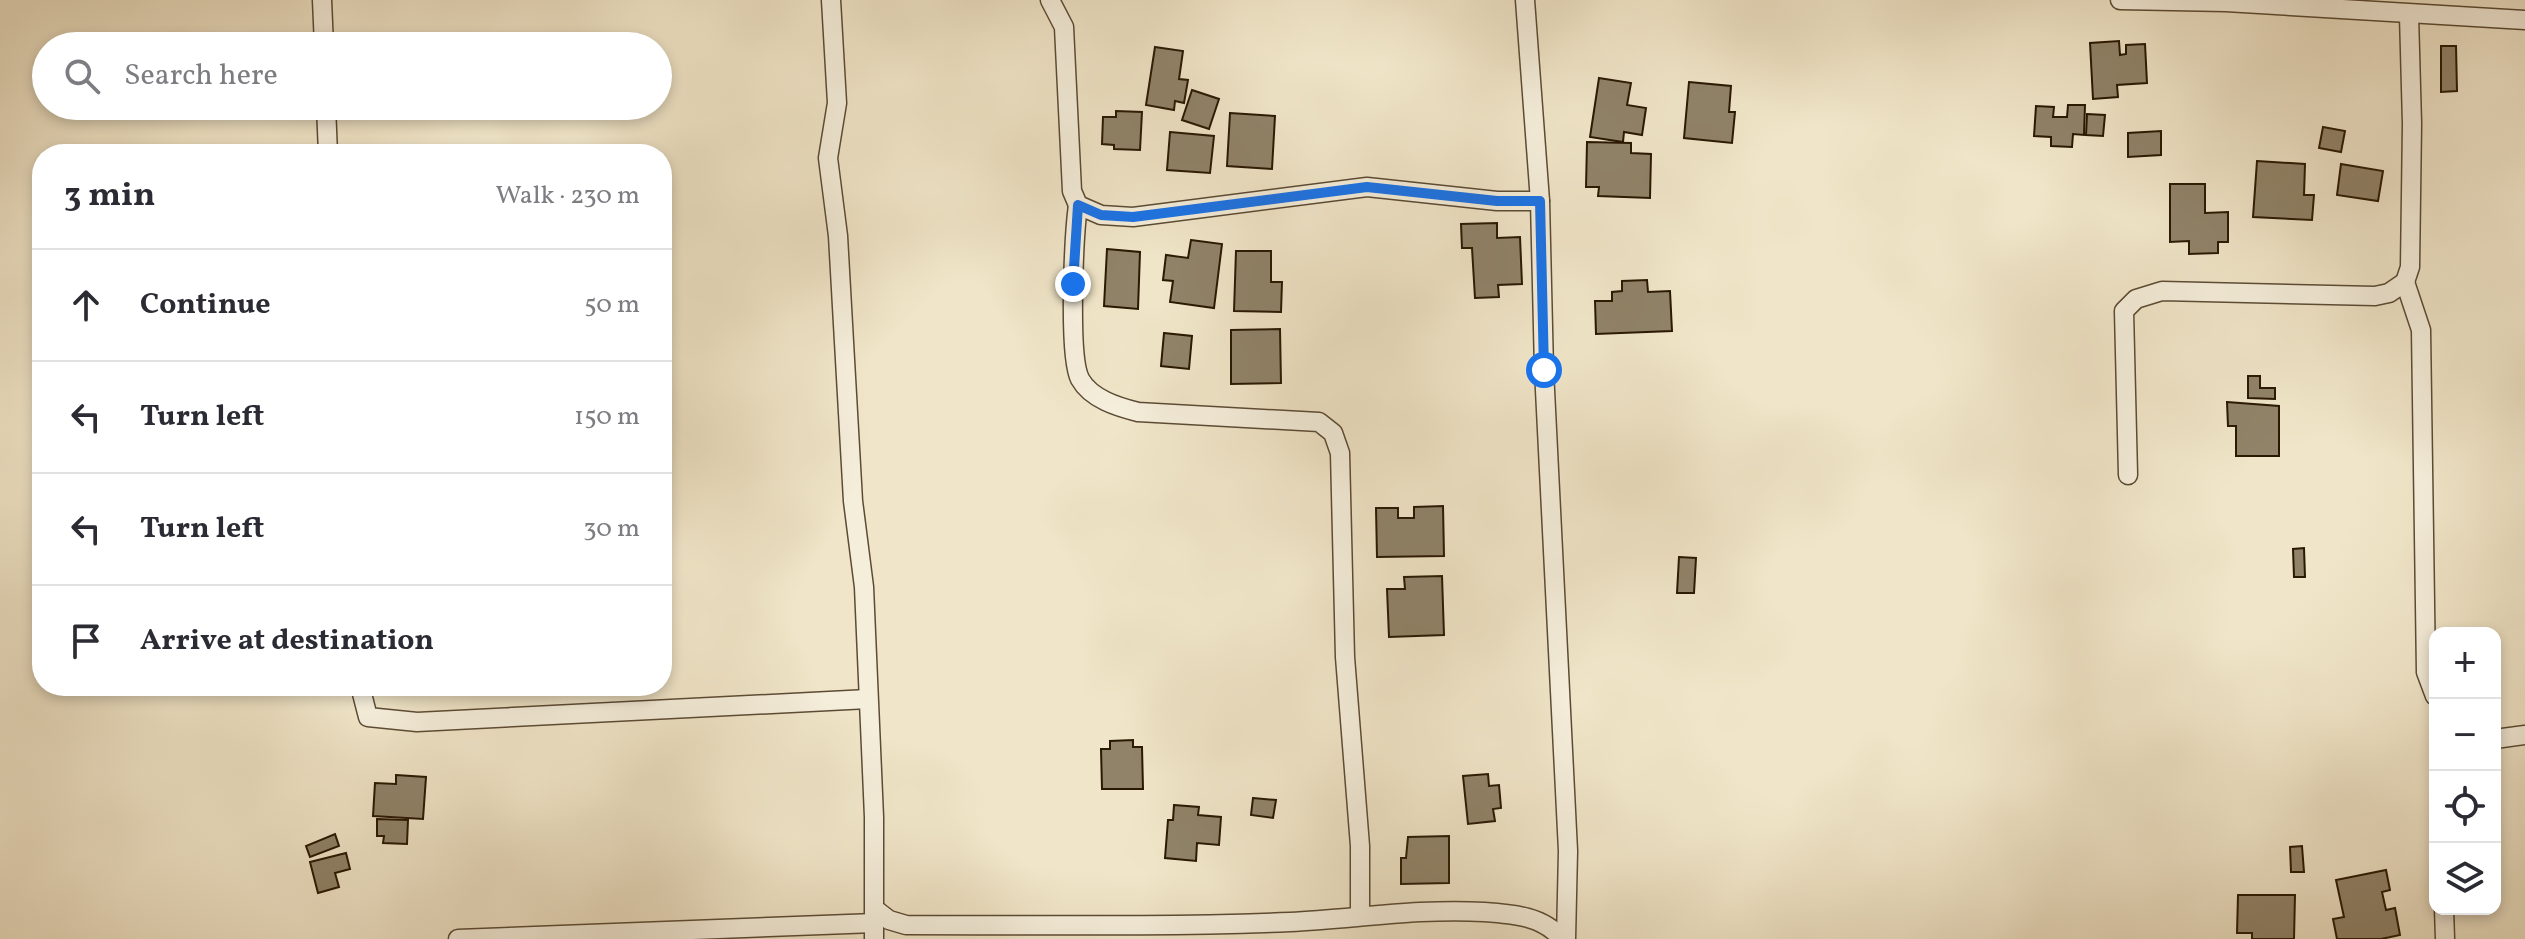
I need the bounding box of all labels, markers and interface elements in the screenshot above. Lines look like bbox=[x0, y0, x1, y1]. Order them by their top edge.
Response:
search box bbox=[32, 32, 672, 120]
icon: search bbox=[60, 54, 104, 98]
text: Search here bbox=[124, 55, 278, 97]
text: 3 min bbox=[64, 173, 155, 220]
text: Walk · 230 m bbox=[496, 178, 640, 214]
route end bbox=[1055, 266, 1091, 302]
icon: ahead bbox=[64, 283, 108, 327]
text: Continue bbox=[140, 284, 271, 326]
text: 50 m bbox=[584, 287, 640, 323]
route start bbox=[1526, 352, 1562, 388]
icon: left bbox=[64, 395, 108, 439]
text: Turn left bbox=[140, 396, 264, 438]
text: 150 m bbox=[574, 399, 640, 435]
icon: left bbox=[64, 507, 108, 551]
text: Turn left bbox=[140, 508, 264, 550]
text: 30 m bbox=[583, 511, 640, 547]
icon: arrive bbox=[64, 619, 108, 663]
text: Arrive at destination bbox=[140, 620, 434, 662]
map controls bbox=[2429, 627, 2501, 915]
button: + bbox=[2429, 627, 2501, 699]
button: − bbox=[2429, 699, 2501, 771]
button: locate bbox=[2429, 771, 2501, 843]
button: layers bbox=[2429, 843, 2501, 915]

